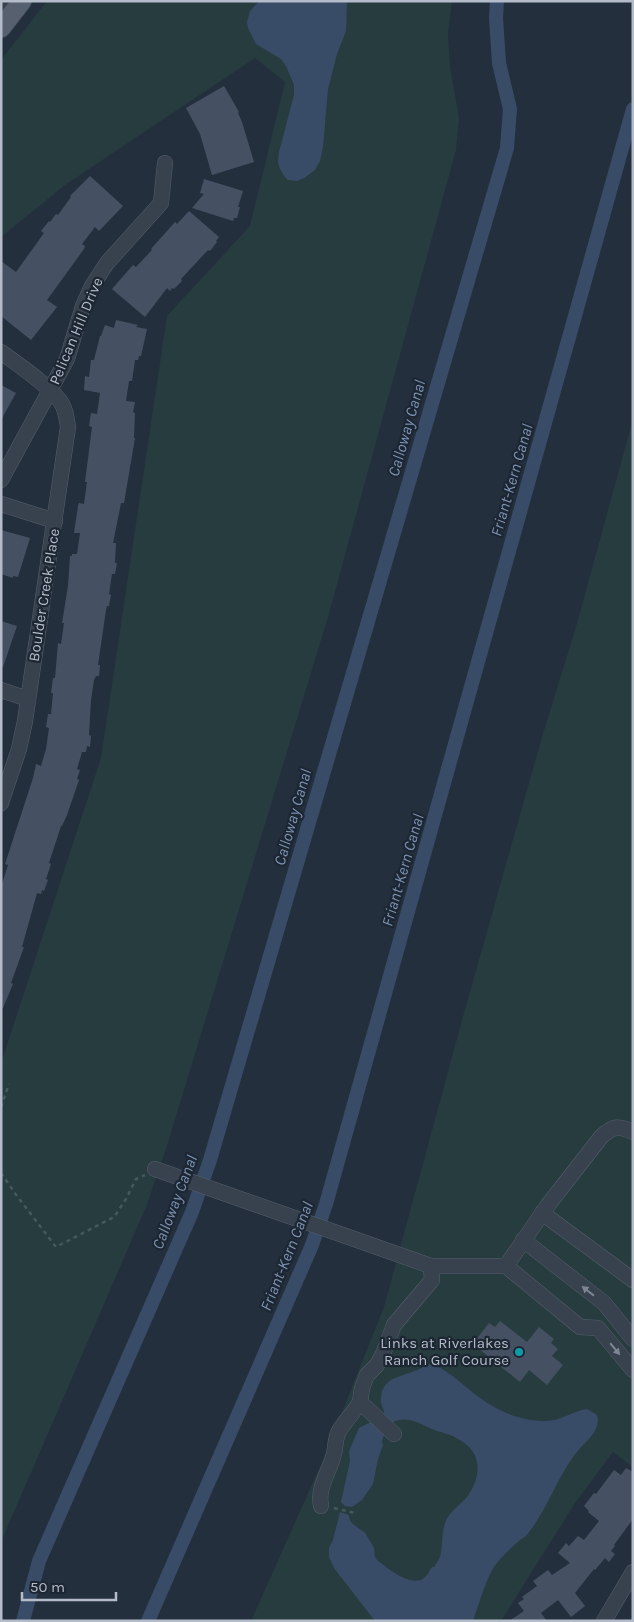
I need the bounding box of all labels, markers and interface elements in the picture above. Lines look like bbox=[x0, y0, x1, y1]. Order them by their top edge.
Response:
street label: Pelican Hill Drive bbox=[45, 275, 107, 387]
water label: Calloway Canal bbox=[384, 378, 429, 479]
water label: Friant-Kern Canal bbox=[486, 422, 537, 539]
street label: Boulder Creek Place bbox=[25, 527, 63, 663]
water label: Calloway Canal bbox=[270, 767, 315, 868]
water label: Friant-Kern Canal bbox=[377, 812, 428, 929]
water label: Calloway Canal bbox=[148, 1152, 201, 1252]
water label: Friant-Kern Canal bbox=[256, 1199, 317, 1314]
one-way arrow bbox=[582, 1285, 595, 1296]
place label: Links at Riverlakes Ranch Golf Course bbox=[380, 1334, 509, 1369]
one-way arrow bbox=[610, 1342, 621, 1355]
marker: Links at Riverlakes Ranch Golf Course bbox=[513, 1346, 525, 1358]
scale bar bbox=[22, 1570, 116, 1602]
text: 50 m bbox=[30, 1578, 65, 1596]

